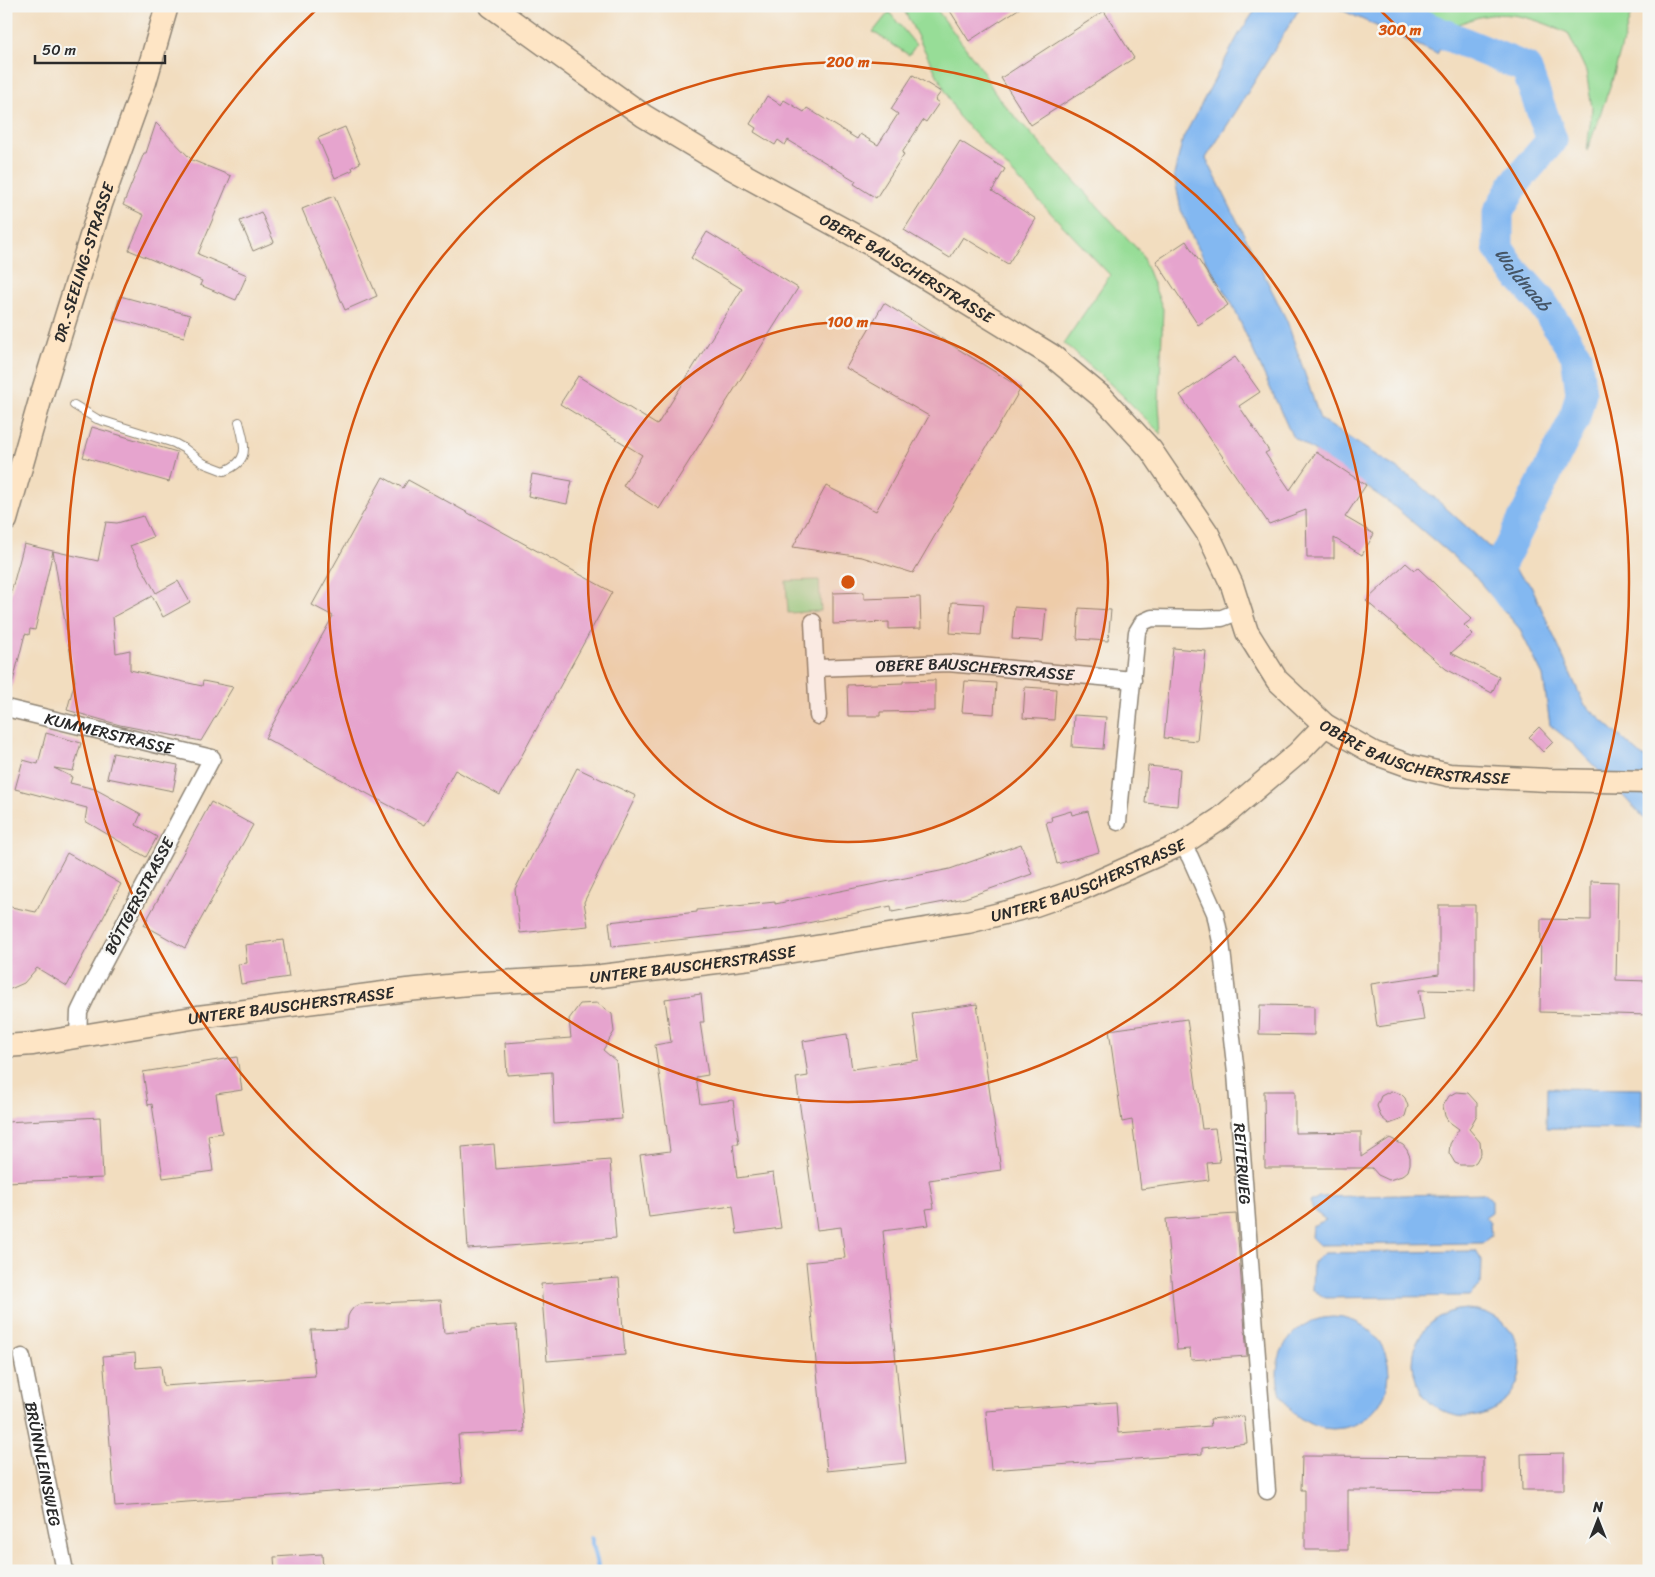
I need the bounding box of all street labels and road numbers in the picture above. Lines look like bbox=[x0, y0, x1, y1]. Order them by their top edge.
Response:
street label: DR.-SEELING-STRASSE bbox=[44, 177, 123, 346]
street label: OBERE BAUSCHERSTRASSE bbox=[814, 204, 1001, 332]
street label: OBERE BAUSCHERSTRASSE bbox=[875, 648, 1076, 689]
street label: KUMMERSTRASSE bbox=[42, 703, 177, 763]
street label: OBERE BAUSCHERSTRASSE bbox=[1314, 710, 1511, 793]
street label: UNTERE BAUSCHERSTRASSE bbox=[987, 829, 1191, 930]
street label: BÖTTGERSTRASSE bbox=[96, 831, 183, 960]
street label: UNTERE BAUSCHERSTRASSE bbox=[589, 936, 799, 991]
street label: UNTERE BAUSCHERSTRASSE bbox=[186, 977, 397, 1033]
street label: REITERWEG bbox=[1225, 1122, 1260, 1206]
street label: BRÜNNLEINSWEG bbox=[17, 1399, 70, 1529]

